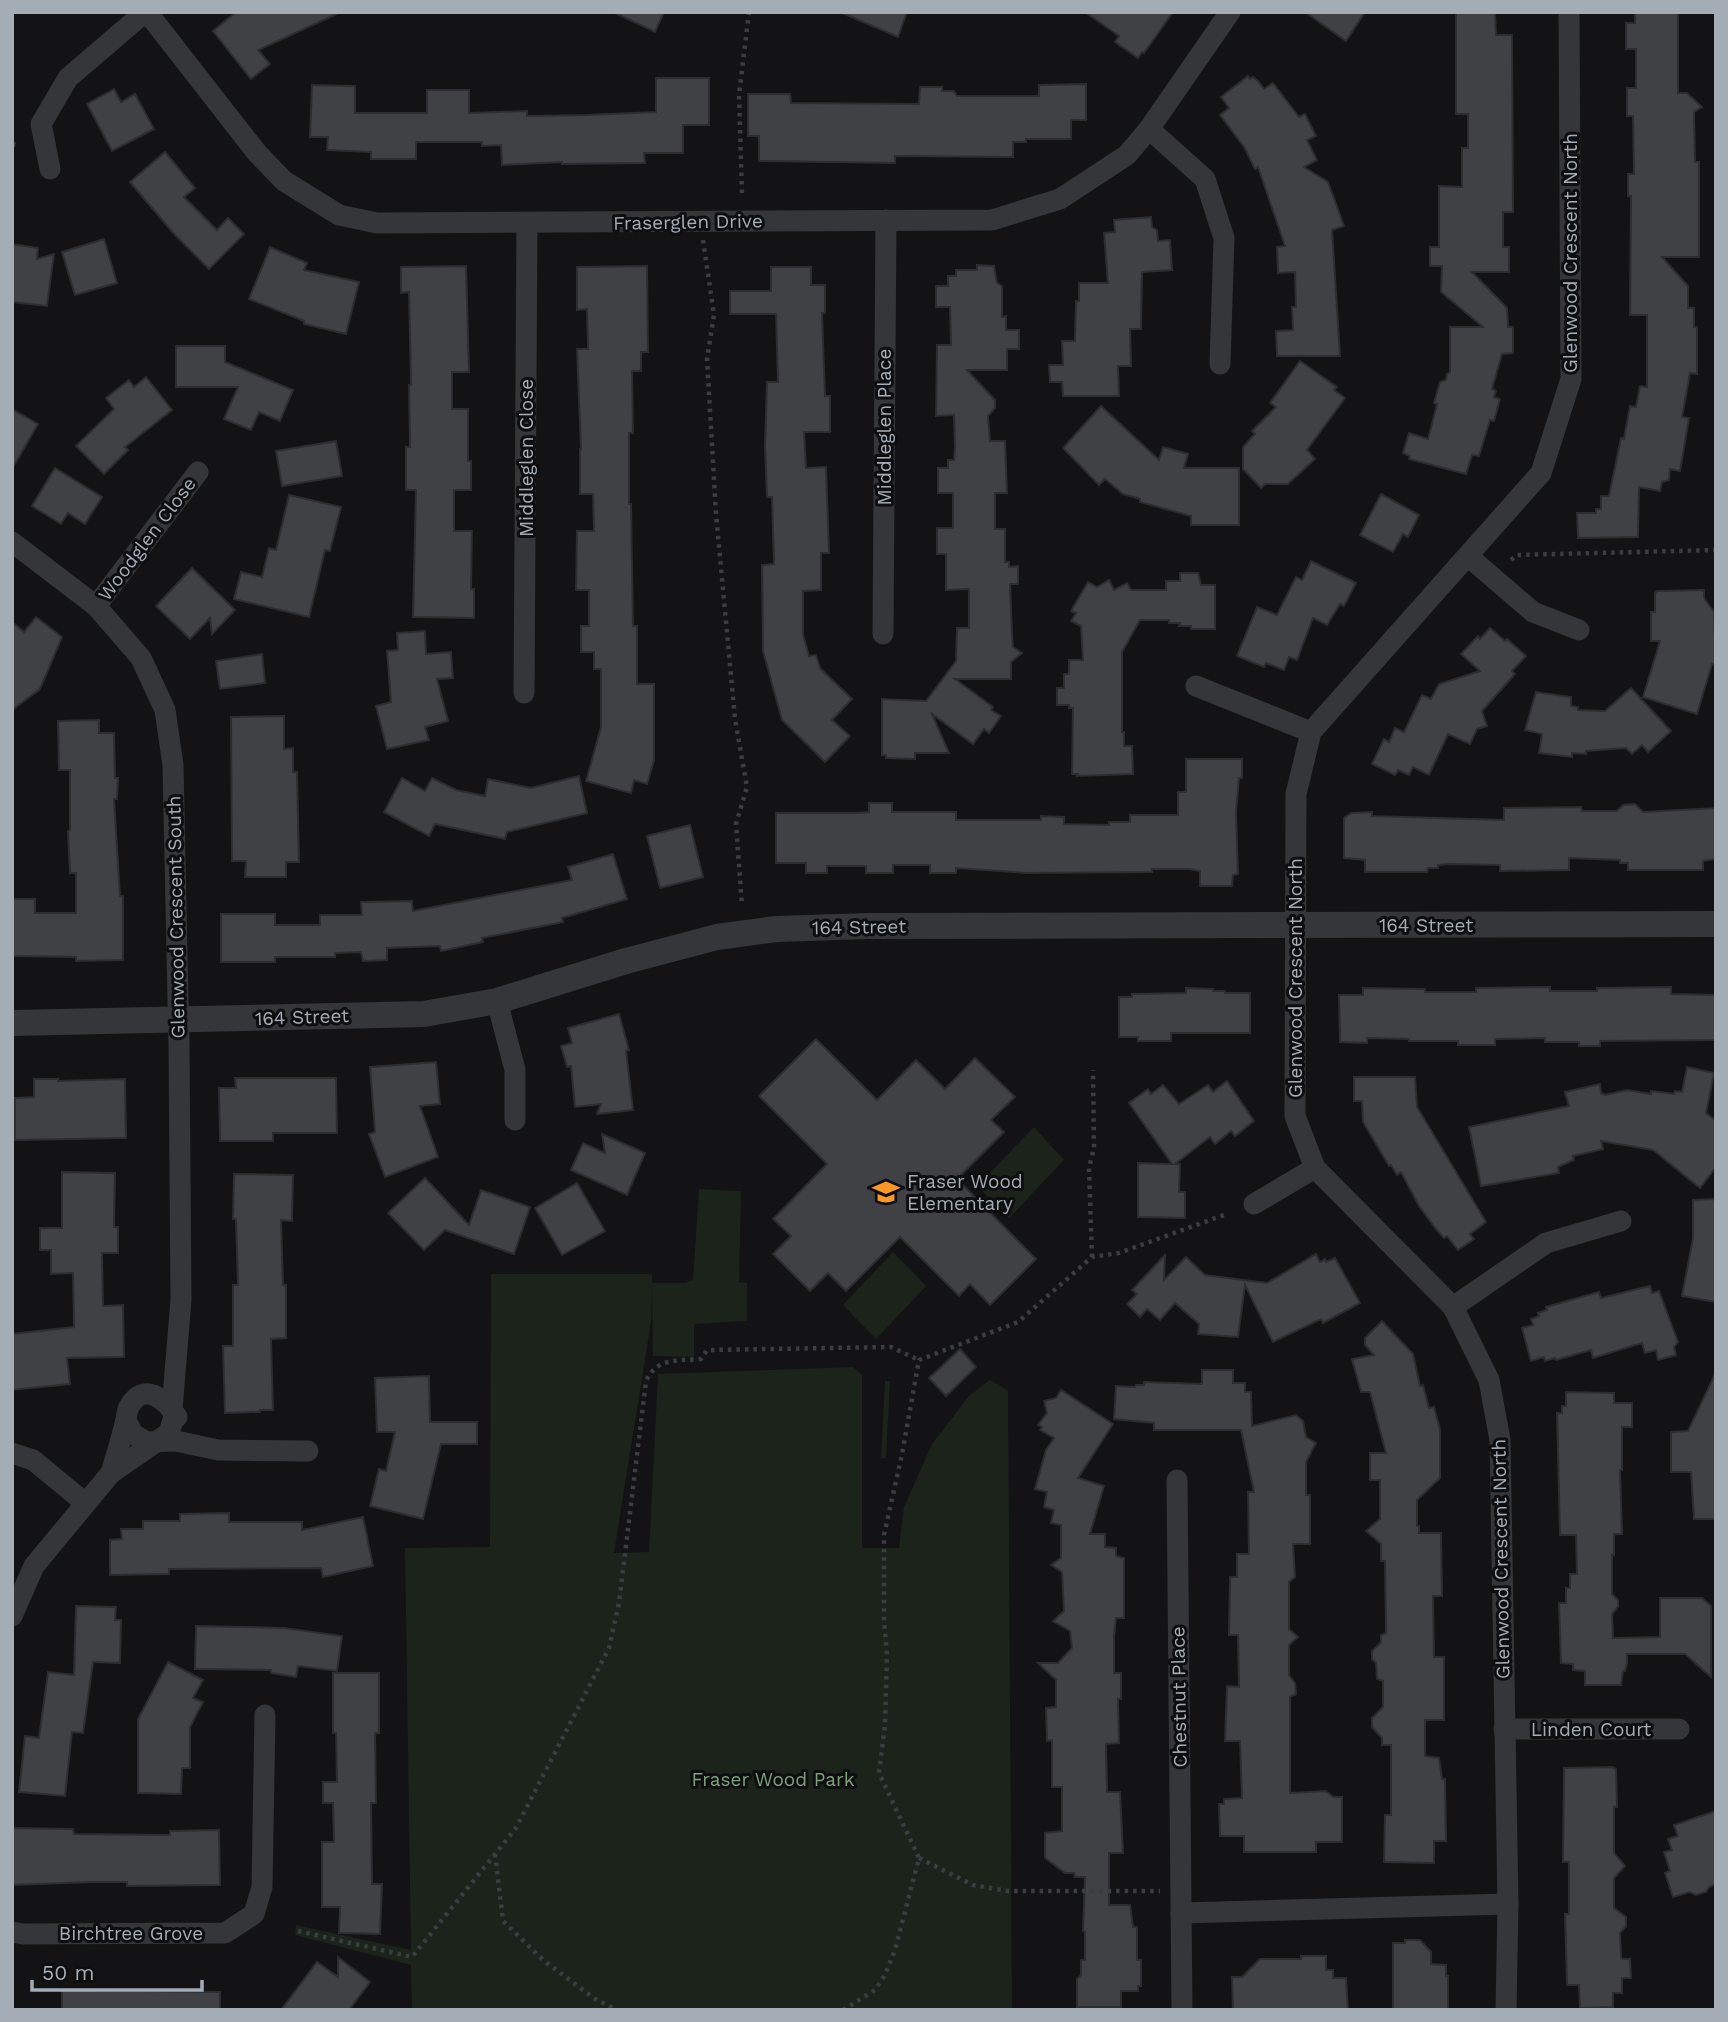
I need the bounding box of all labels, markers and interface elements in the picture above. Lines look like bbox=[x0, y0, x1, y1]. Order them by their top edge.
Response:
street label: Glenwood Crescent North bbox=[1559, 133, 1582, 373]
street label: Fraserglen Drive bbox=[613, 209, 763, 235]
street label: Middleglen Place bbox=[873, 349, 896, 505]
street label: Middleglen Close bbox=[515, 379, 538, 537]
street label: Woodglen Close bbox=[93, 473, 201, 605]
street label: Glenwood Crescent South bbox=[162, 795, 190, 1039]
street label: Glenwood Crescent North bbox=[1284, 858, 1307, 1098]
street label: 164 Street bbox=[1379, 914, 1473, 937]
street label: 164 Street bbox=[812, 915, 906, 939]
street label: 164 Street bbox=[255, 1004, 350, 1030]
place label: Fraser Wood Elementary bbox=[907, 1170, 1023, 1215]
school or university icon: Fraser Wood Elementary bbox=[871, 1177, 901, 1207]
street label: Glenwood Crescent North bbox=[1487, 1439, 1515, 1679]
street label: Chestnut Place bbox=[1166, 1626, 1192, 1768]
street label: Linden Court bbox=[1531, 1718, 1651, 1741]
park label: Fraser Wood Park bbox=[691, 1768, 855, 1791]
street label: Birchtree Grove bbox=[59, 1922, 203, 1945]
scale bar bbox=[32, 1948, 201, 1992]
text: 50 m bbox=[42, 1960, 94, 1985]

